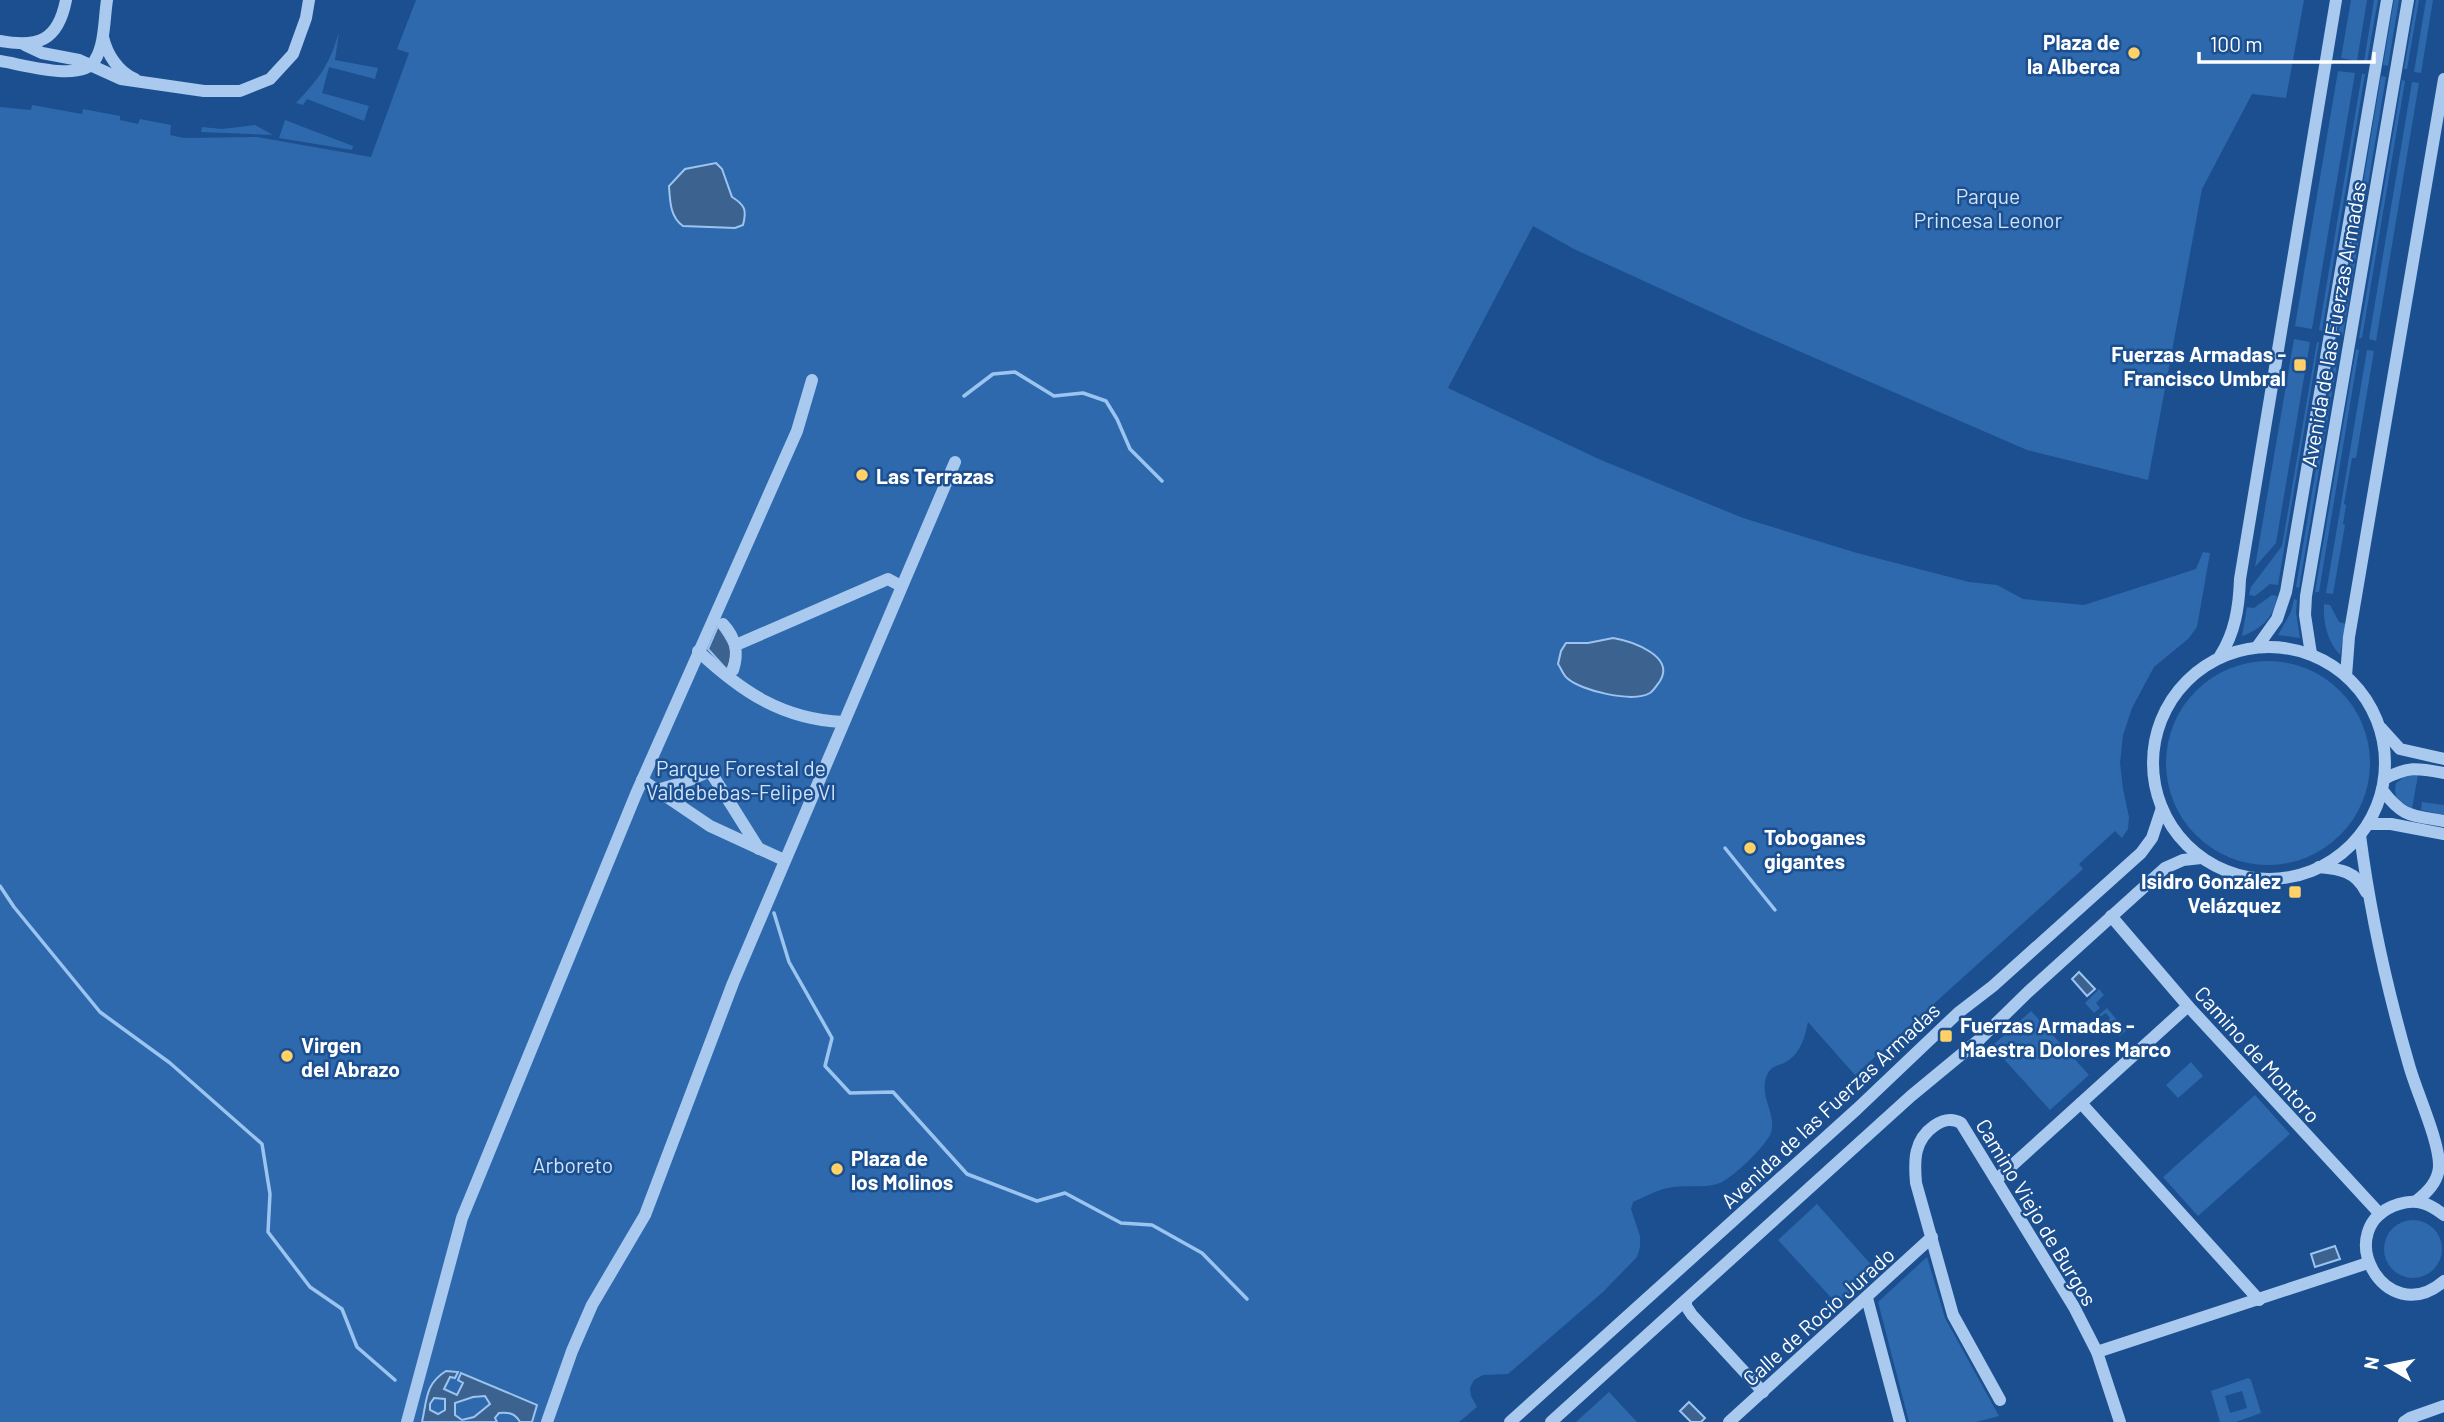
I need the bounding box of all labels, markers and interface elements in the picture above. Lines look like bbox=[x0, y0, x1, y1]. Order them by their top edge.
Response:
scale bar bbox=[2199, 21, 2374, 65]
place label: Plaza de la Alberca bbox=[2027, 29, 2120, 78]
text: 100 m bbox=[2210, 31, 2263, 56]
marker: Plaza de la Alberca bbox=[2126, 45, 2142, 61]
street label: Avenida de las Fuerzas Armadas bbox=[2296, 179, 2370, 469]
park label: Parque Princesa Leonor bbox=[1914, 183, 2063, 232]
place label: Fuerzas Armadas - Francisco Umbral bbox=[2111, 341, 2286, 390]
marker: Fuerzas Armadas - Francisco Umbral bbox=[2292, 357, 2308, 373]
place label: Las Terrazas bbox=[876, 463, 994, 488]
marker: Las Terrazas bbox=[854, 467, 870, 483]
park label: Parque Forestal de Valdebebas-Felipe VI bbox=[646, 755, 836, 804]
place label: Toboganes gigantes bbox=[1764, 824, 1866, 873]
marker: Toboganes gigantes bbox=[1742, 840, 1758, 856]
place label: Isidro González Velázquez bbox=[2141, 868, 2281, 917]
marker: Isidro González Velázquez bbox=[2287, 884, 2303, 900]
street label: Camino de Montoro bbox=[2190, 981, 2326, 1127]
street label: Avenida de las Fuerzas Armadas bbox=[1716, 997, 1944, 1213]
place label: Fuerzas Armadas - Maestra Dolores Marco bbox=[1960, 1012, 2171, 1061]
marker: Fuerzas Armadas - Maestra Dolores Marco bbox=[1938, 1028, 1954, 1044]
place label: Virgen del Abrazo bbox=[301, 1032, 400, 1081]
marker: Virgen del Abrazo bbox=[279, 1048, 295, 1064]
street label: Camino Viejo de Burgos bbox=[1971, 1114, 2103, 1310]
place label: Plaza de los Molinos bbox=[851, 1145, 953, 1194]
park label: Arboreto bbox=[533, 1152, 613, 1177]
marker: Plaza de los Molinos bbox=[829, 1161, 845, 1177]
street label: Calle de Rocío Jurado bbox=[1737, 1241, 1899, 1391]
north arrow bbox=[2353, 1331, 2423, 1401]
text: N bbox=[2358, 1355, 2383, 1371]

